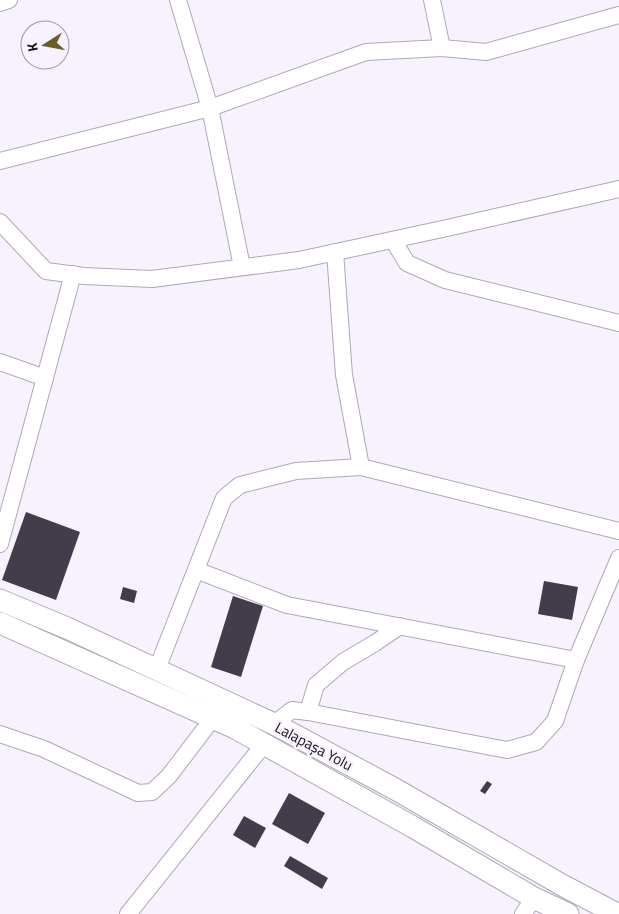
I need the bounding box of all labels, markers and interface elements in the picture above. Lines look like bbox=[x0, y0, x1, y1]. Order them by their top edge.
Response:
north arrow bbox=[20, 20, 70, 70]
text: K bbox=[21, 41, 43, 54]
street label: Lalapaşa Yolu bbox=[271, 716, 357, 776]

